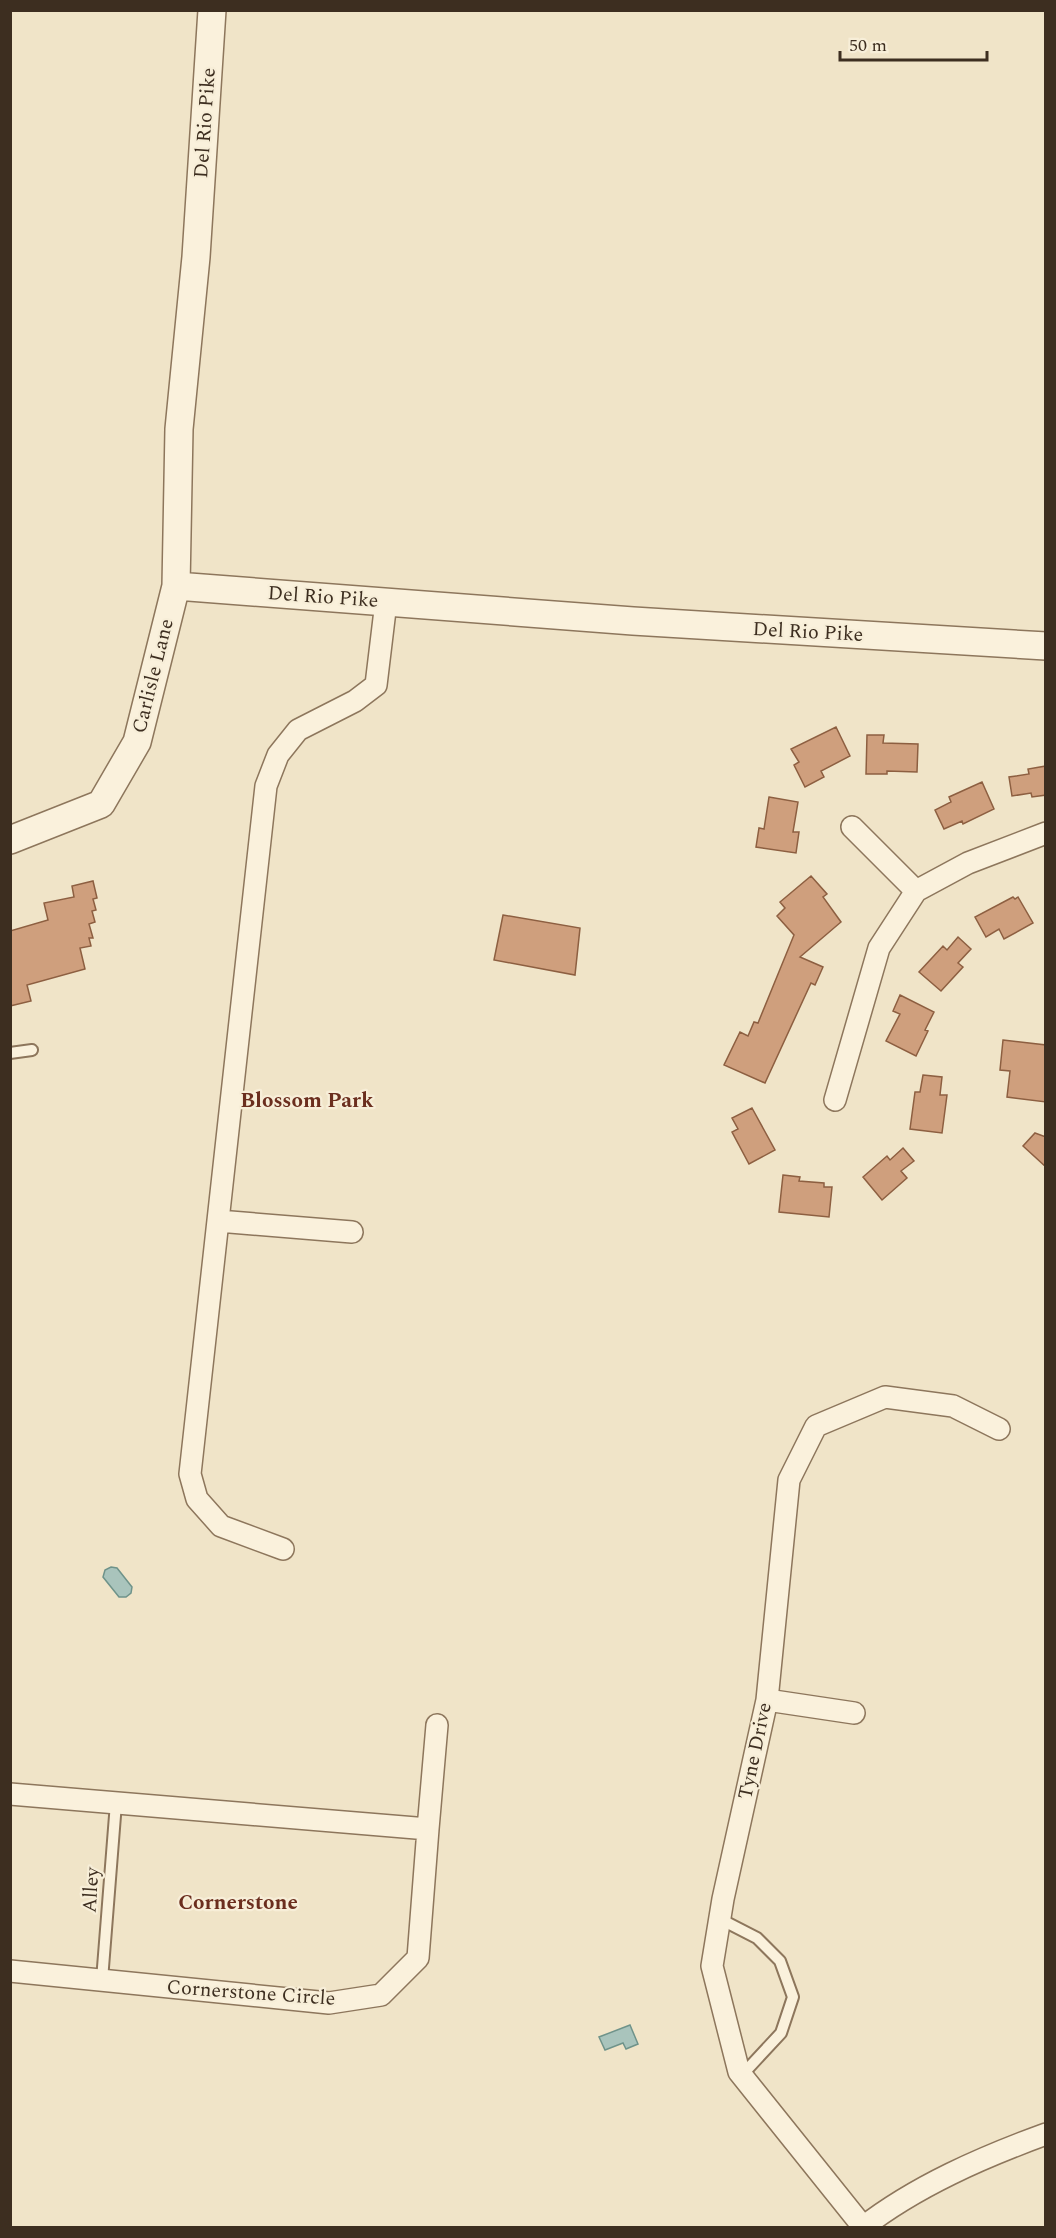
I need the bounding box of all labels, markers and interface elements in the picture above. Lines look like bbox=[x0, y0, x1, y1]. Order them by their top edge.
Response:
scale bar bbox=[840, 24, 987, 62]
text: 50 m bbox=[849, 32, 887, 59]
street label: Del Rio Pike bbox=[186, 67, 224, 179]
street label: Del Rio Pike bbox=[267, 578, 379, 616]
street label: Del Rio Pike bbox=[752, 614, 864, 650]
street label: Carlisle Lane bbox=[124, 615, 182, 737]
district label: Blossom Park bbox=[240, 1085, 374, 1117]
street label: Tyne Drive bbox=[730, 1700, 780, 1802]
street label: Alley bbox=[74, 1865, 108, 1914]
district label: Cornerstone bbox=[178, 1887, 298, 1919]
street label: Cornerstone Circle bbox=[166, 1972, 336, 2014]

